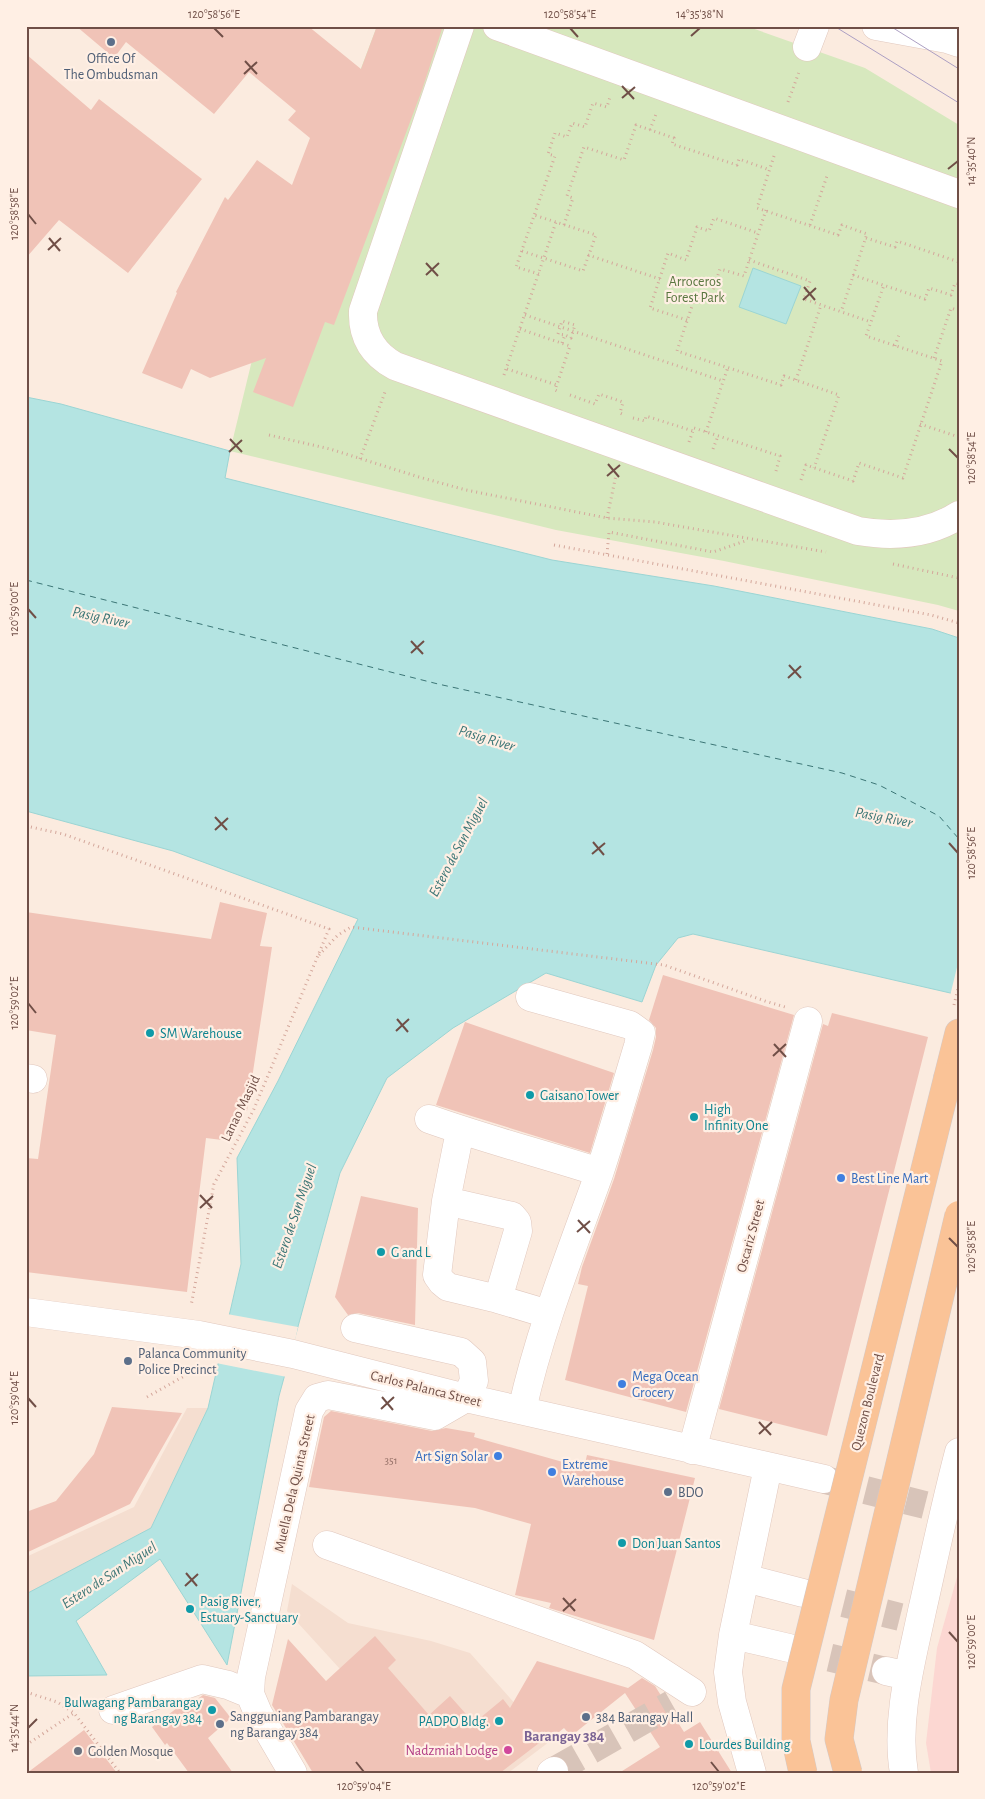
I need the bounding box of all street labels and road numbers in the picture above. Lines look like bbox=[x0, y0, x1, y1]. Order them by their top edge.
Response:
street label: Lanao Masjid bbox=[219, 1073, 263, 1144]
street label: Oscariz Street bbox=[735, 1198, 768, 1274]
street label: Quezon Boulevard bbox=[849, 1352, 887, 1452]
street label: Carlos Palanca Street bbox=[369, 1368, 483, 1410]
street label: Muella Dela Quinta Street bbox=[272, 1413, 318, 1553]

